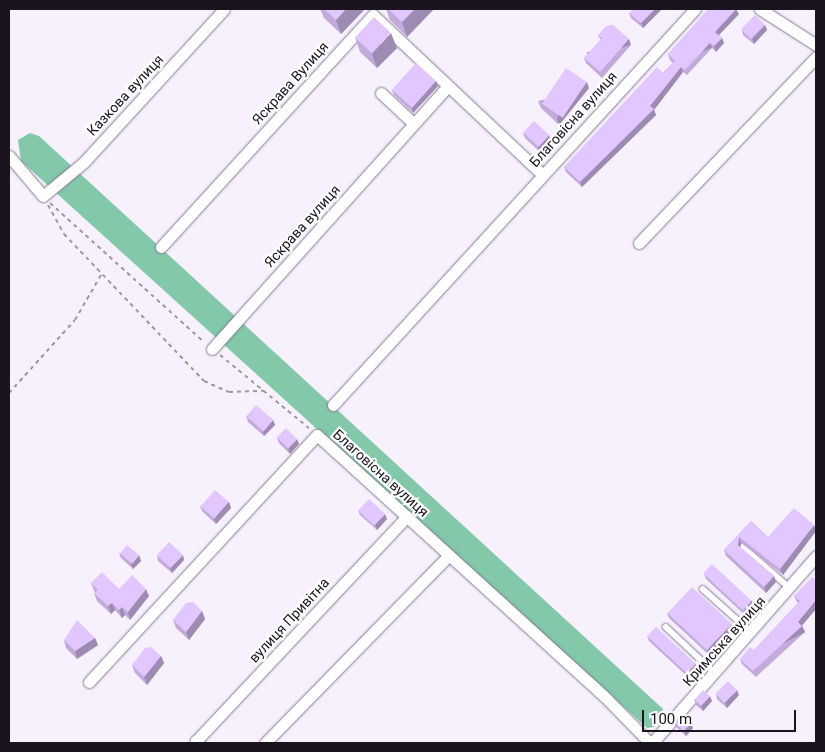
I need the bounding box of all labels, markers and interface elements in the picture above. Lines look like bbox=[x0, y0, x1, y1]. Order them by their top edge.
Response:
street label: Яскрава Вулиця bbox=[248, 38, 332, 128]
street label: Казкова вулиця bbox=[83, 51, 167, 139]
street label: Благовісна вулиця bbox=[526, 68, 620, 170]
street label: Яскрава вулиця bbox=[261, 181, 343, 271]
street label: Благовісна вулиця bbox=[330, 426, 432, 520]
street label: вулиця Привітна bbox=[245, 574, 333, 666]
street label: Кримська вулиця bbox=[679, 593, 769, 689]
scale bar bbox=[645, 700, 799, 732]
text: 100 m bbox=[650, 710, 692, 728]

